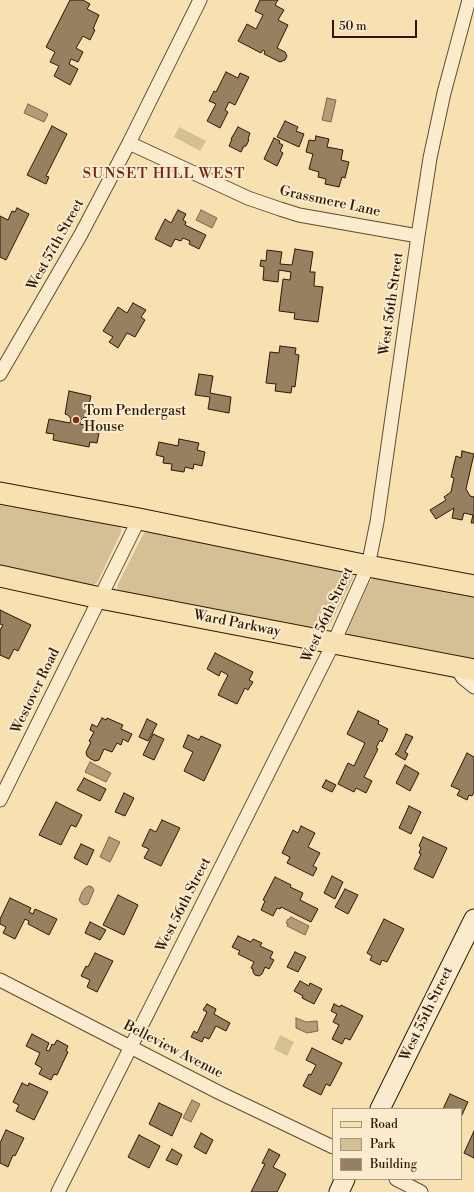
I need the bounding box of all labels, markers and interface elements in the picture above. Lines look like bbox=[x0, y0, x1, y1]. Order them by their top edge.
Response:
scale bar bbox=[334, 12, 419, 38]
text: 50 m bbox=[339, 19, 367, 34]
district label: SUNSET HILL WEST bbox=[82, 165, 246, 183]
street label: Grassmere Lane bbox=[278, 183, 382, 221]
street label: West 57th Street bbox=[24, 196, 88, 294]
street label: West 56th Street bbox=[376, 252, 408, 356]
place label: Tom Pendergast House bbox=[84, 404, 186, 436]
marker: Tom Pendergast House bbox=[71, 415, 81, 425]
street label: West 56th Street bbox=[299, 565, 357, 665]
street label: Ward Parkway bbox=[192, 607, 282, 641]
street label: Westover Road bbox=[8, 646, 64, 736]
street label: West 56th Street bbox=[153, 855, 215, 955]
street label: West 55th Street bbox=[397, 964, 457, 1064]
street label: Belleview Avenue bbox=[120, 1018, 226, 1082]
legend bbox=[332, 1108, 462, 1180]
text: Road bbox=[370, 1117, 398, 1132]
text: Park bbox=[370, 1137, 395, 1152]
text: Building bbox=[370, 1157, 417, 1172]

